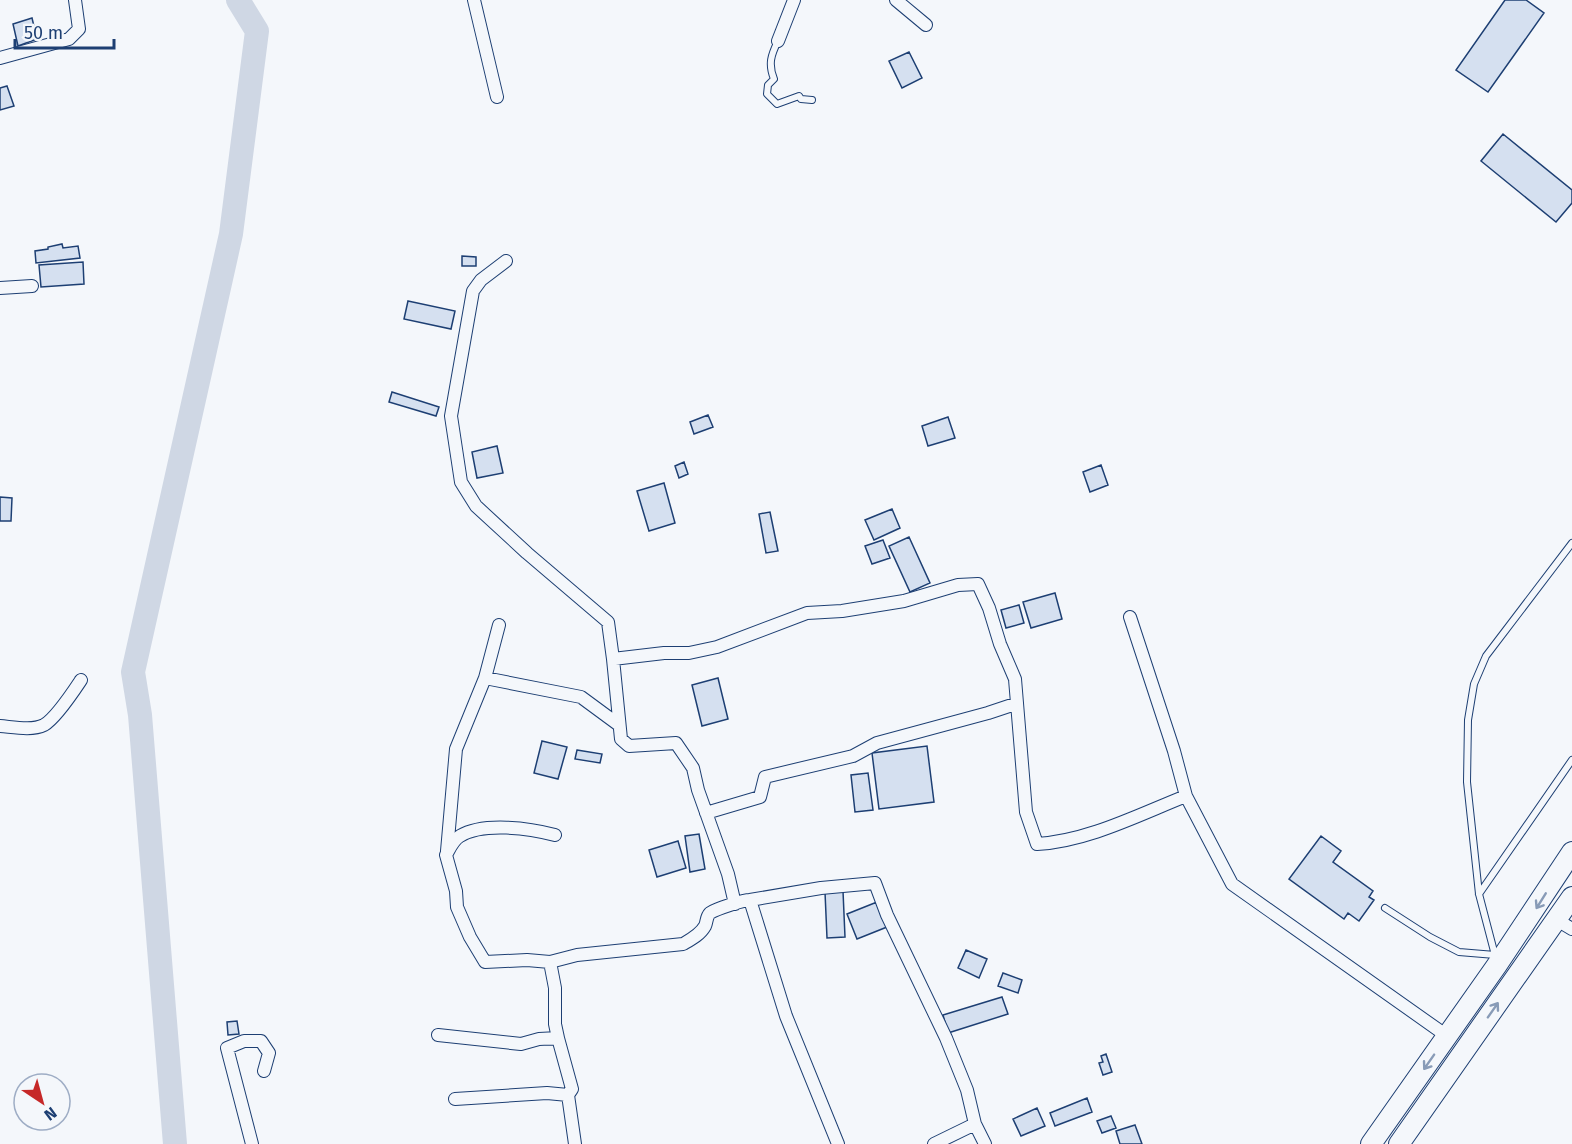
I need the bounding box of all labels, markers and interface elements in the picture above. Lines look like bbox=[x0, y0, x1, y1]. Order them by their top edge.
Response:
scale bar bbox=[15, 12, 114, 50]
text: 50 m bbox=[24, 22, 63, 44]
one-way arrow bbox=[1534, 893, 1547, 910]
one-way arrow bbox=[1487, 1003, 1500, 1019]
one-way arrow bbox=[1423, 1053, 1436, 1069]
north arrow bbox=[12, 1072, 72, 1132]
text: N bbox=[41, 1103, 60, 1125]

